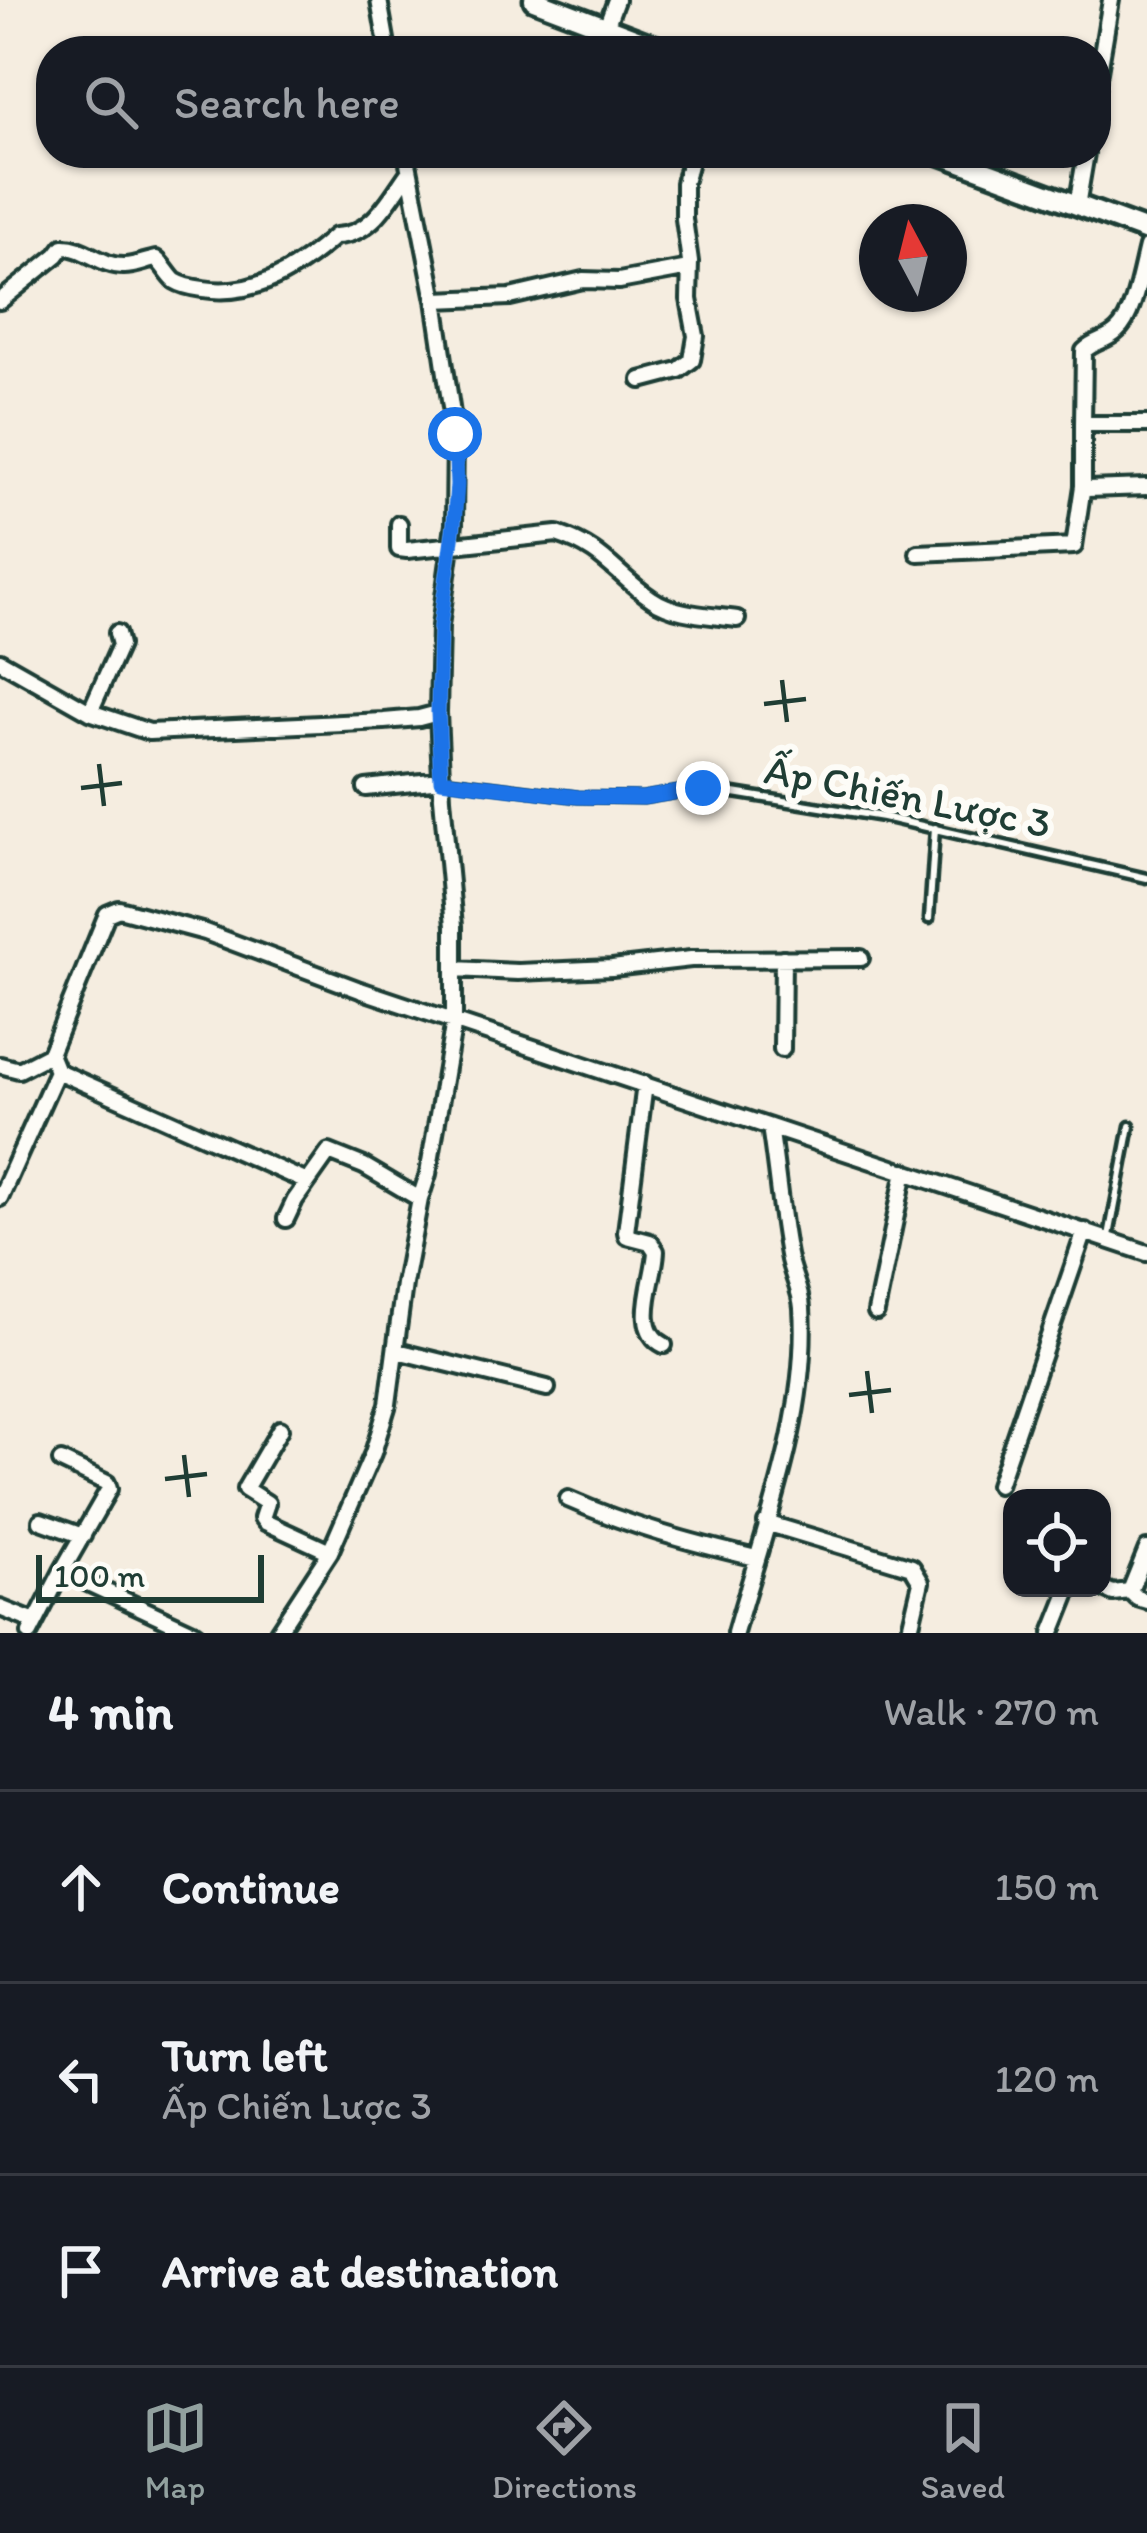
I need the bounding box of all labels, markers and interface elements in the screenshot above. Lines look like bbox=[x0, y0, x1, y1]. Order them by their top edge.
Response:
search box bbox=[36, 36, 1111, 168]
icon: search bbox=[78, 69, 144, 135]
text: Search here bbox=[174, 75, 400, 129]
north arrow bbox=[859, 204, 967, 312]
route start bbox=[428, 407, 482, 461]
street label: Ấp Chiến Lược 3 bbox=[761, 743, 1055, 849]
route end bbox=[676, 761, 730, 815]
map controls bbox=[1003, 1489, 1111, 1597]
button: locate bbox=[1003, 1489, 1111, 1597]
scale bar bbox=[36, 1549, 264, 1602]
text: 100 m bbox=[54, 1556, 145, 1595]
text: 4 min bbox=[48, 1681, 173, 1742]
text: Walk · 270 m bbox=[883, 1688, 1099, 1735]
icon: ahead bbox=[48, 1854, 114, 1920]
text: Continue bbox=[162, 1860, 340, 1914]
text: 150 m bbox=[995, 1863, 1099, 1910]
text: Turn left bbox=[162, 2028, 328, 2082]
icon: left bbox=[48, 2046, 114, 2112]
text: 120 m bbox=[995, 2055, 1099, 2102]
text: Ấp Chiến Lược 3 bbox=[162, 2082, 432, 2129]
icon: arrive bbox=[48, 2238, 114, 2304]
text: Arrive at destination bbox=[162, 2244, 558, 2298]
tab: Map bbox=[142, 2395, 208, 2506]
tab: Directions bbox=[492, 2395, 637, 2506]
tab: Saved bbox=[921, 2395, 1005, 2506]

